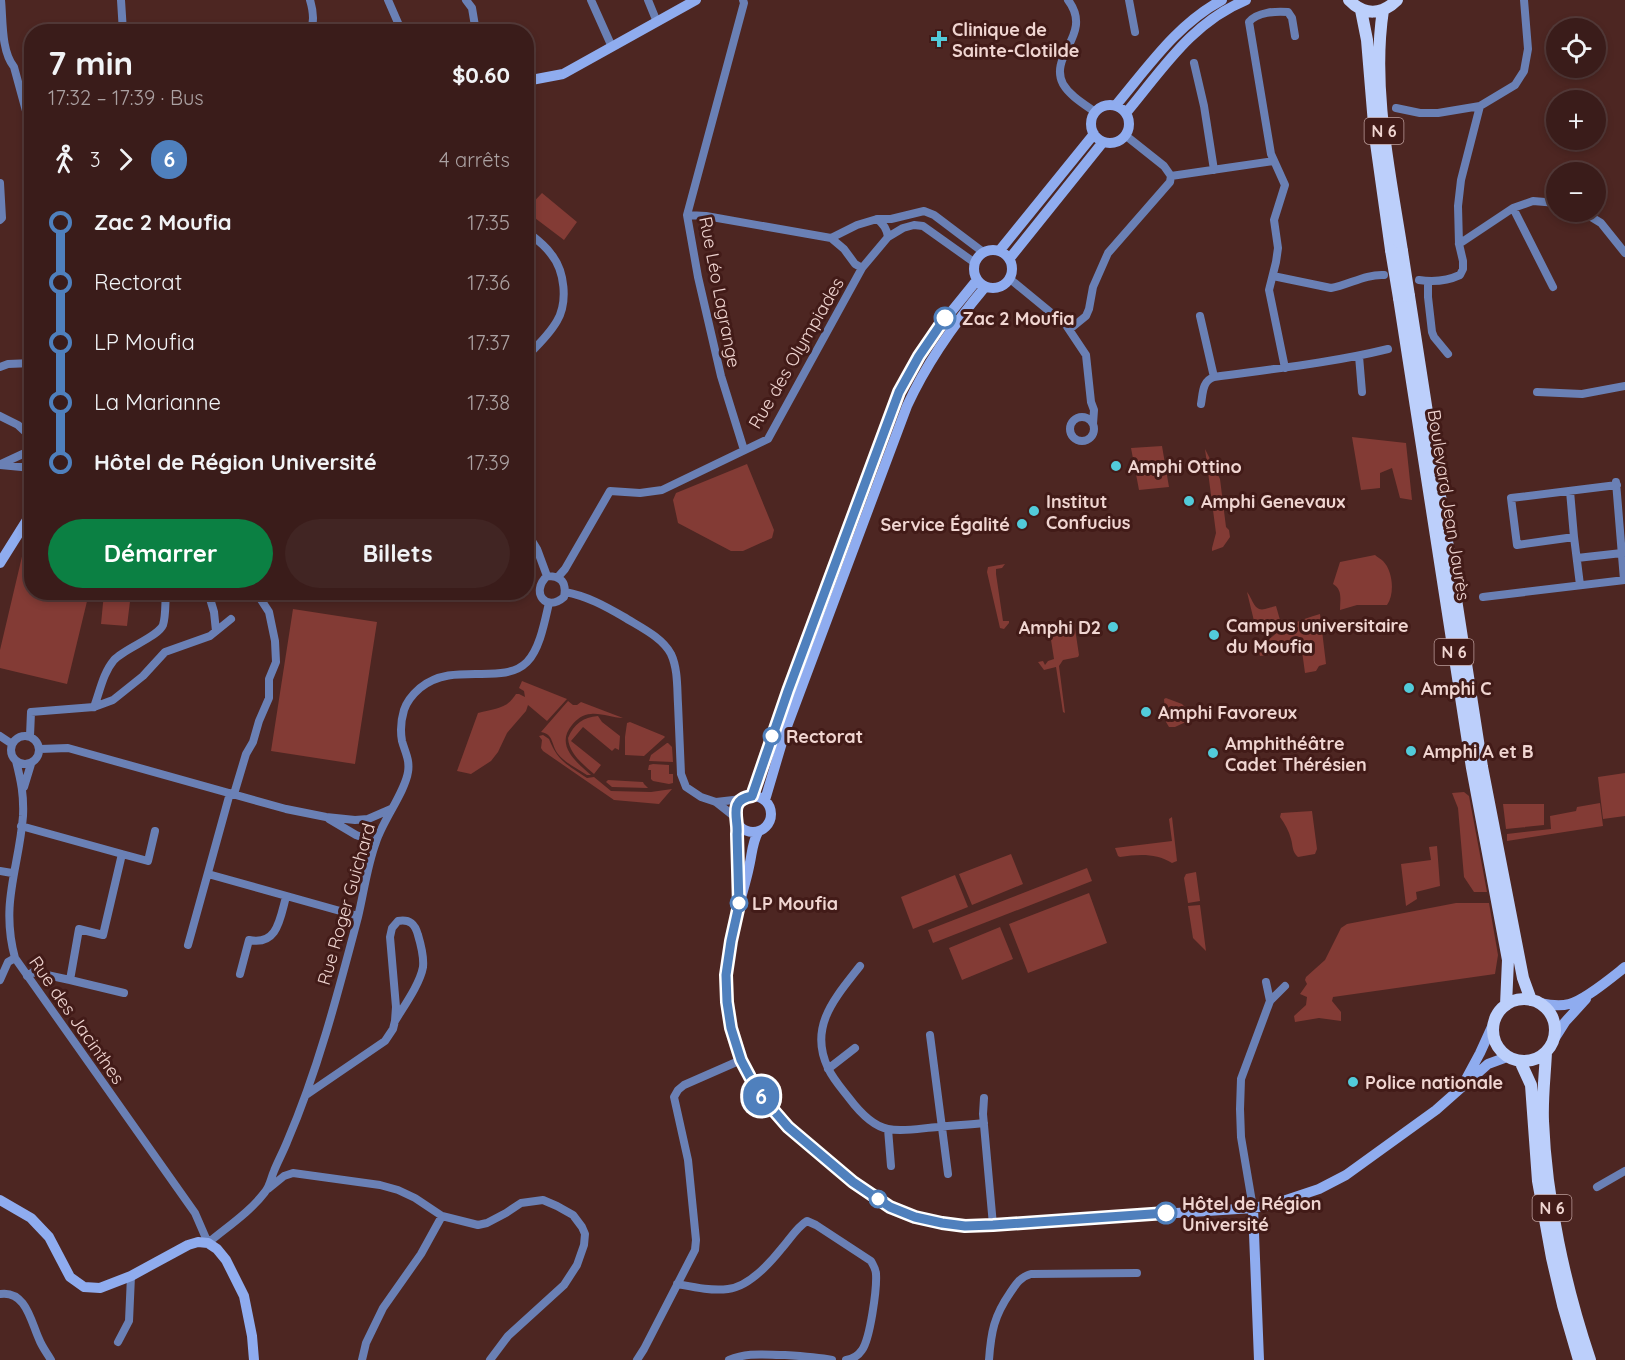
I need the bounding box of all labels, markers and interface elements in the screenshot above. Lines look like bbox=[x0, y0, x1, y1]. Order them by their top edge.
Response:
place label: Clinique de Sainte-Clotilde bbox=[952, 18, 1079, 62]
map controls bbox=[1546, 18, 1606, 222]
button: locate bbox=[1546, 18, 1606, 78]
marker: Clinique de Sainte-Clotilde bbox=[930, 30, 948, 48]
text: 7 min bbox=[48, 42, 133, 83]
text: $0.60 bbox=[452, 61, 510, 89]
text: 17:32 – 17:39 · Bus bbox=[48, 85, 204, 110]
button: + bbox=[1546, 90, 1606, 150]
road number: N 6 bbox=[1364, 118, 1404, 144]
icon: walk bbox=[48, 143, 81, 176]
icon: forward bbox=[109, 143, 142, 176]
text: 6 bbox=[163, 146, 175, 172]
text: 3 bbox=[90, 147, 100, 172]
text: 4 arrêts bbox=[439, 147, 510, 172]
button: − bbox=[1546, 162, 1606, 222]
text: Zac 2 Moufia bbox=[94, 208, 232, 236]
text: 17:35 bbox=[467, 210, 510, 235]
street label: Rue Léo Lagrange bbox=[694, 214, 746, 370]
text: Rectorat bbox=[94, 268, 182, 296]
text: 17:36 bbox=[467, 270, 510, 295]
street label: Rue des Olympiades bbox=[743, 273, 849, 433]
marker: Zac 2 Moufia bbox=[934, 307, 956, 329]
place label: Zac 2 Moufia bbox=[962, 307, 1075, 330]
text: LP Moufia bbox=[94, 328, 195, 356]
text: 17:37 bbox=[468, 330, 510, 355]
text: La Marianne bbox=[94, 388, 221, 416]
text: 17:38 bbox=[467, 390, 510, 415]
street label: Boulevard Jean Jaurès bbox=[1423, 408, 1475, 602]
text: Hôtel de Région Université bbox=[94, 448, 377, 476]
text: 17:39 bbox=[467, 450, 510, 475]
place label: Amphi Ottino bbox=[1128, 455, 1242, 478]
marker: Amphi Ottino bbox=[1109, 459, 1123, 473]
place label: Institut Confucius bbox=[1046, 490, 1131, 534]
place label: Amphi Genevaux bbox=[1201, 490, 1345, 513]
marker: Amphi Genevaux bbox=[1182, 494, 1196, 508]
marker: Institut Confucius bbox=[1027, 504, 1041, 518]
place label: Service Égalité bbox=[881, 513, 1010, 536]
marker: Service Égalité bbox=[1015, 517, 1029, 531]
button: Démarrer bbox=[48, 519, 273, 588]
button: Billets bbox=[285, 519, 510, 588]
place label: Campus universitaire du Moufia bbox=[1226, 614, 1409, 658]
place label: Amphi D2 bbox=[1019, 616, 1101, 639]
marker: Amphi D2 bbox=[1106, 620, 1120, 634]
marker: Campus universitaire du Moufia bbox=[1207, 628, 1221, 642]
road number: N 6 bbox=[1434, 639, 1474, 665]
place label: Amphi C bbox=[1421, 677, 1492, 700]
marker: Amphi C bbox=[1402, 681, 1416, 695]
place label: Amphi Favoreux bbox=[1158, 701, 1297, 724]
marker: Amphi Favoreux bbox=[1139, 705, 1153, 719]
place label: Rectorat bbox=[786, 725, 863, 748]
marker: Rectorat bbox=[763, 727, 781, 745]
place label: Amphithéâtre Cadet Thérésien bbox=[1225, 732, 1367, 776]
place label: Amphi A et B bbox=[1423, 740, 1534, 763]
marker: Amphi A et B bbox=[1404, 744, 1418, 758]
marker: Amphithéâtre Cadet Thérésien bbox=[1206, 746, 1220, 760]
street label: Rue Roger Guichard bbox=[312, 820, 380, 988]
place label: LP Moufia bbox=[752, 892, 838, 915]
marker: LP Moufia bbox=[730, 894, 748, 912]
street label: Rue des Jacinthes bbox=[24, 951, 130, 1089]
place label: Police nationale bbox=[1365, 1071, 1503, 1094]
marker: Police nationale bbox=[1346, 1075, 1360, 1089]
line badge: 6 bbox=[742, 1076, 780, 1116]
text: 6 bbox=[755, 1083, 767, 1109]
unlabelled marker bbox=[869, 1190, 887, 1208]
place label: Hôtel de Région Université bbox=[1182, 1192, 1321, 1236]
road number: N 6 bbox=[1532, 1195, 1572, 1221]
marker: Hôtel de Région Université bbox=[1155, 1202, 1177, 1224]

